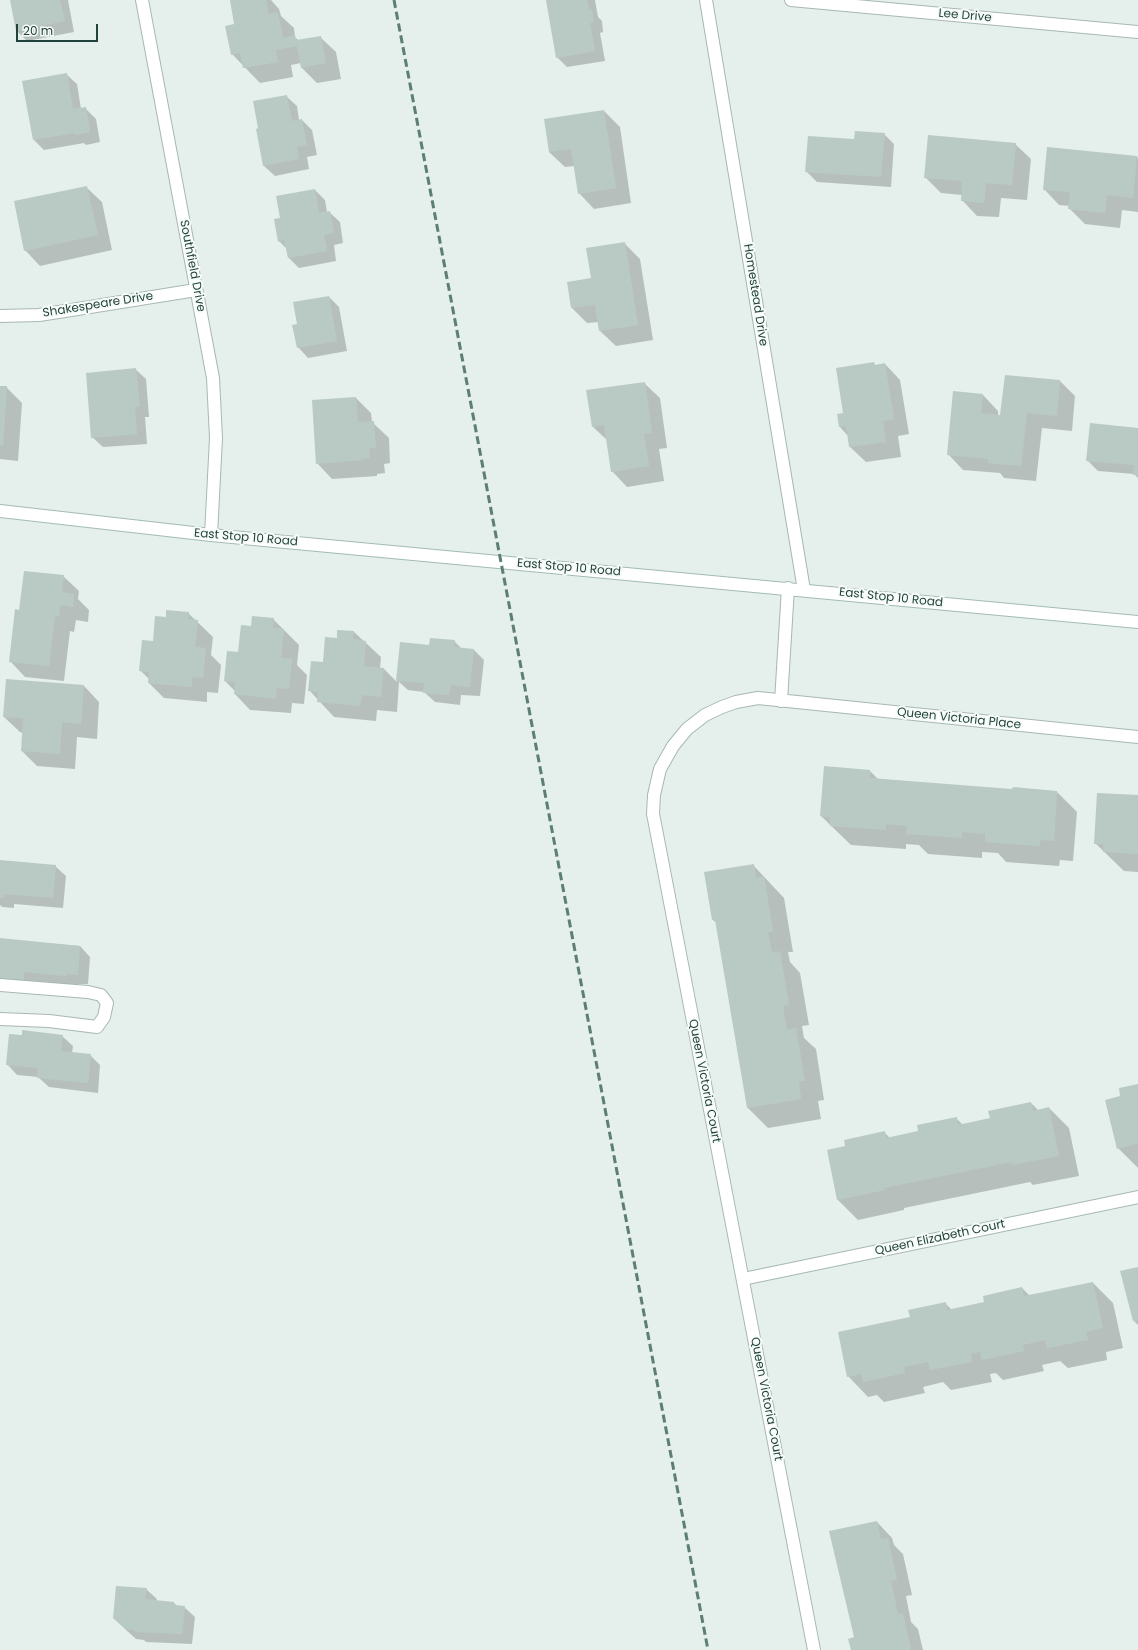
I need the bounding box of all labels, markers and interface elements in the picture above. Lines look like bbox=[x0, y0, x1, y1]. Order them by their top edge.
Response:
street label: Lee Drive bbox=[938, 7, 992, 25]
scale bar bbox=[18, 16, 100, 42]
text: 20 m bbox=[23, 22, 53, 39]
street label: Southfield Drive bbox=[176, 219, 208, 313]
street label: Homestead Drive bbox=[740, 243, 770, 347]
street label: Shakespeare Drive bbox=[42, 289, 154, 321]
street label: East Stop 10 Road bbox=[193, 526, 299, 550]
street label: East Stop 10 Road bbox=[516, 556, 622, 580]
street label: East Stop 10 Road bbox=[838, 585, 944, 611]
street label: Queen Victoria Place bbox=[896, 705, 1022, 733]
street label: Queen Victoria Court bbox=[685, 1018, 723, 1144]
street label: Queen Elizabeth Court bbox=[874, 1217, 1006, 1259]
street label: Queen Victoria Court bbox=[747, 1336, 785, 1462]

